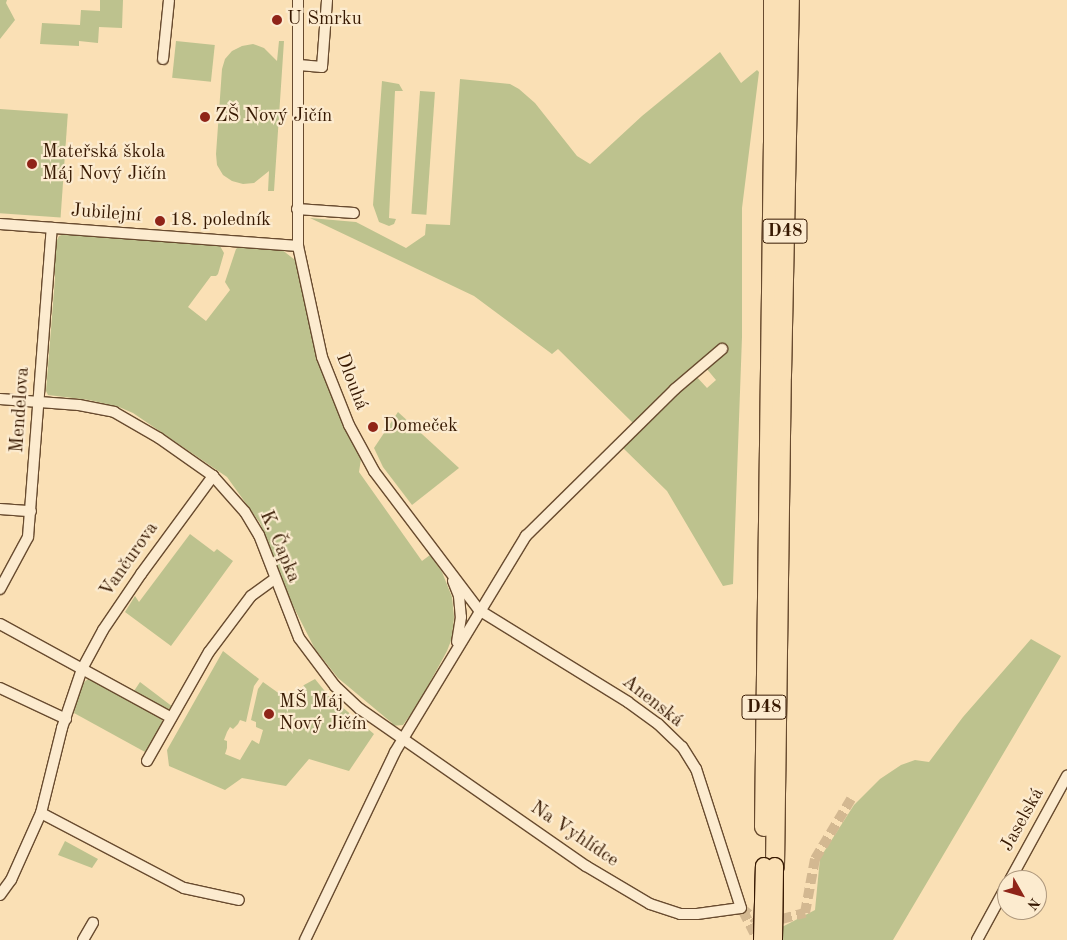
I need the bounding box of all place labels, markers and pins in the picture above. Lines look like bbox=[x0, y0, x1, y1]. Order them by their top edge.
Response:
place label: U Smrku bbox=[287, 9, 362, 31]
marker: U Smrku bbox=[271, 14, 283, 26]
place label: ZŠ Nový Jičín bbox=[215, 106, 332, 128]
marker: ZŠ Nový Jičín bbox=[199, 111, 211, 123]
place label: Mateřská škola Máj Nový Jičín bbox=[42, 142, 166, 186]
marker: Mateřská škola Máj Nový Jičín bbox=[26, 158, 38, 170]
place label: 18. poledník bbox=[170, 210, 271, 232]
marker: 18. poledník bbox=[154, 215, 166, 227]
place label: Domeček bbox=[383, 416, 458, 438]
marker: Domeček bbox=[367, 421, 379, 433]
place label: MŠ Máj Nový Jičín bbox=[279, 692, 367, 736]
marker: MŠ Máj Nový Jičín bbox=[263, 708, 275, 720]

